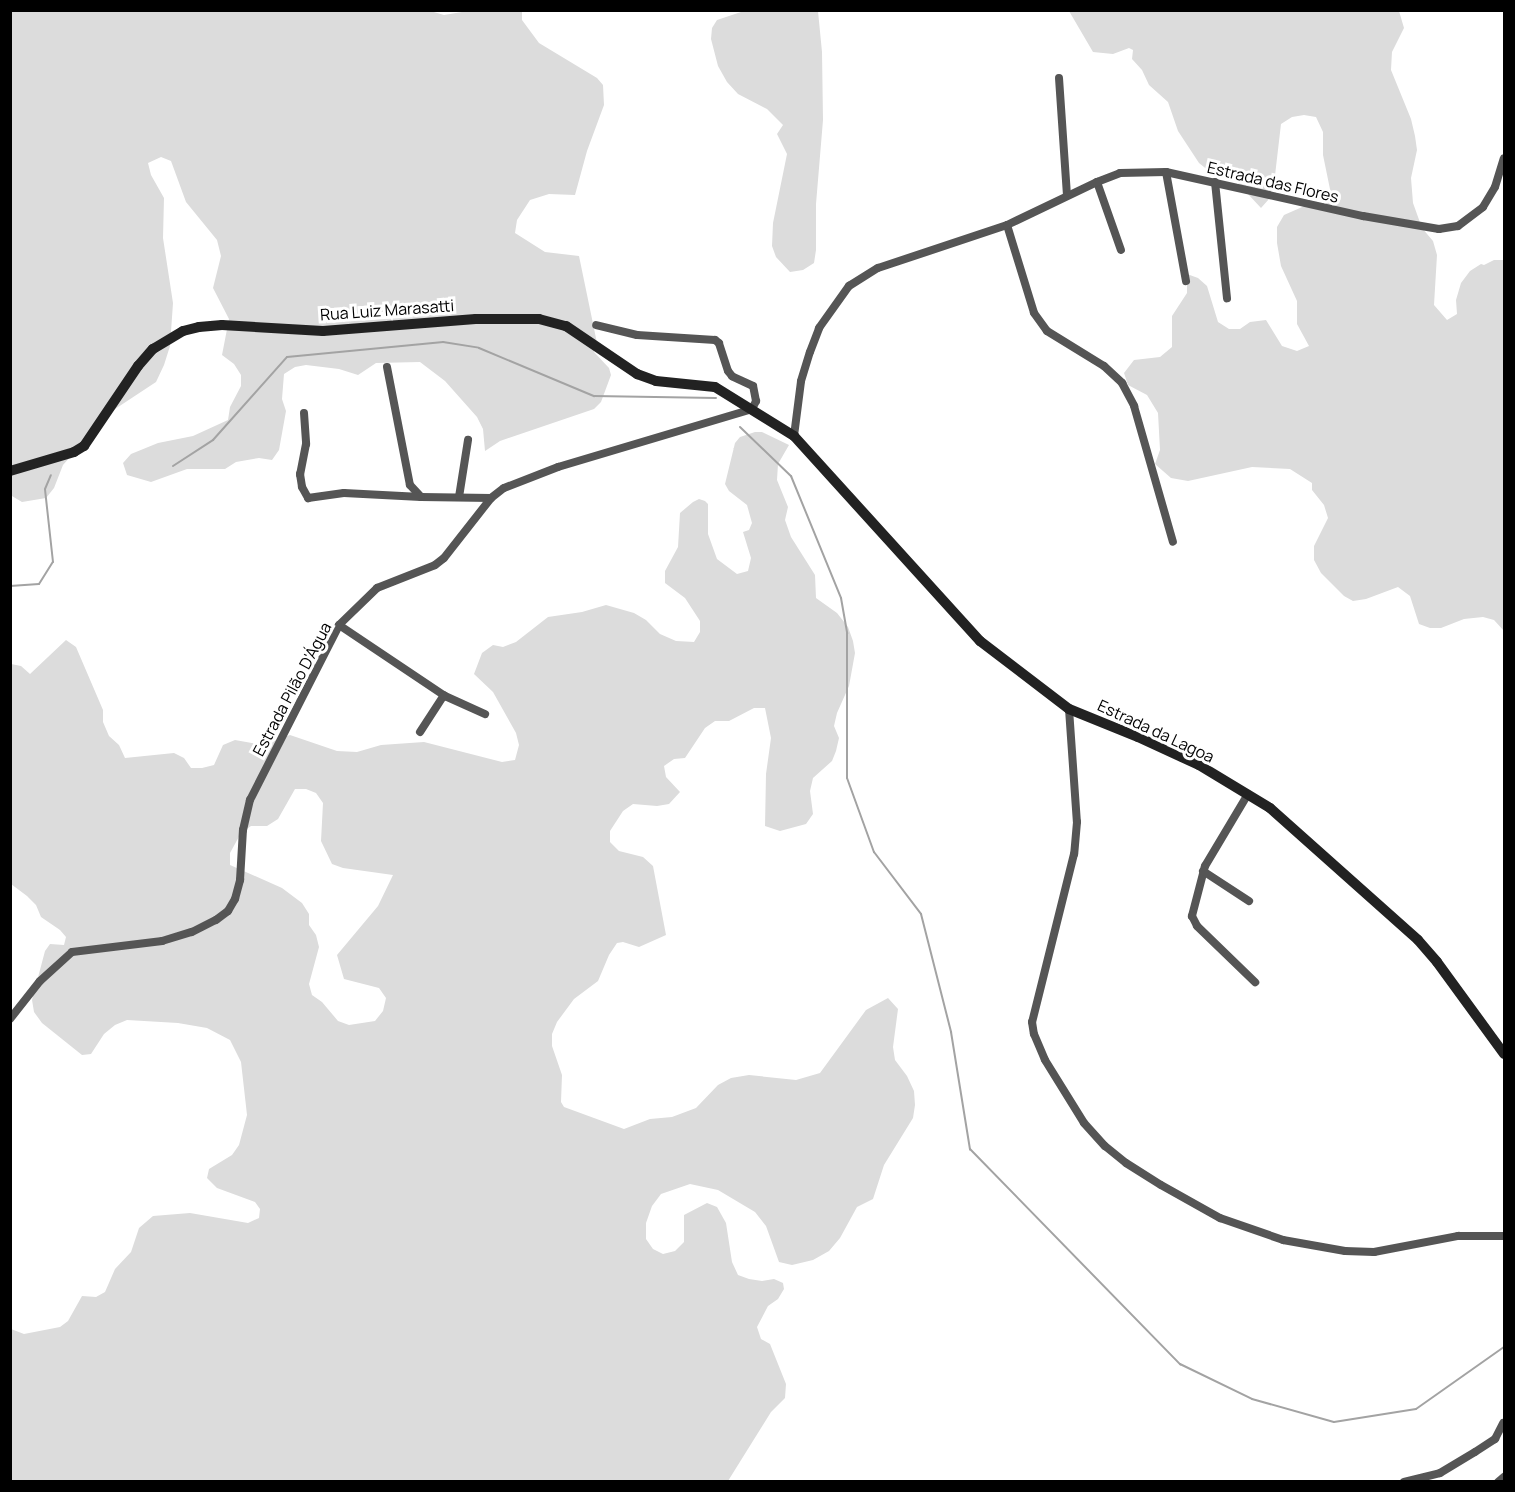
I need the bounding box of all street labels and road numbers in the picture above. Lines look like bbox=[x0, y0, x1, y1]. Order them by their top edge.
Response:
street label: Estrada das Flores bbox=[1205, 158, 1341, 206]
street label: Rua Luiz Marasatti bbox=[319, 296, 455, 324]
street label: Estrada Pilão D'Água bbox=[249, 619, 335, 759]
street label: Estrada da Lagoa bbox=[1095, 696, 1217, 766]

